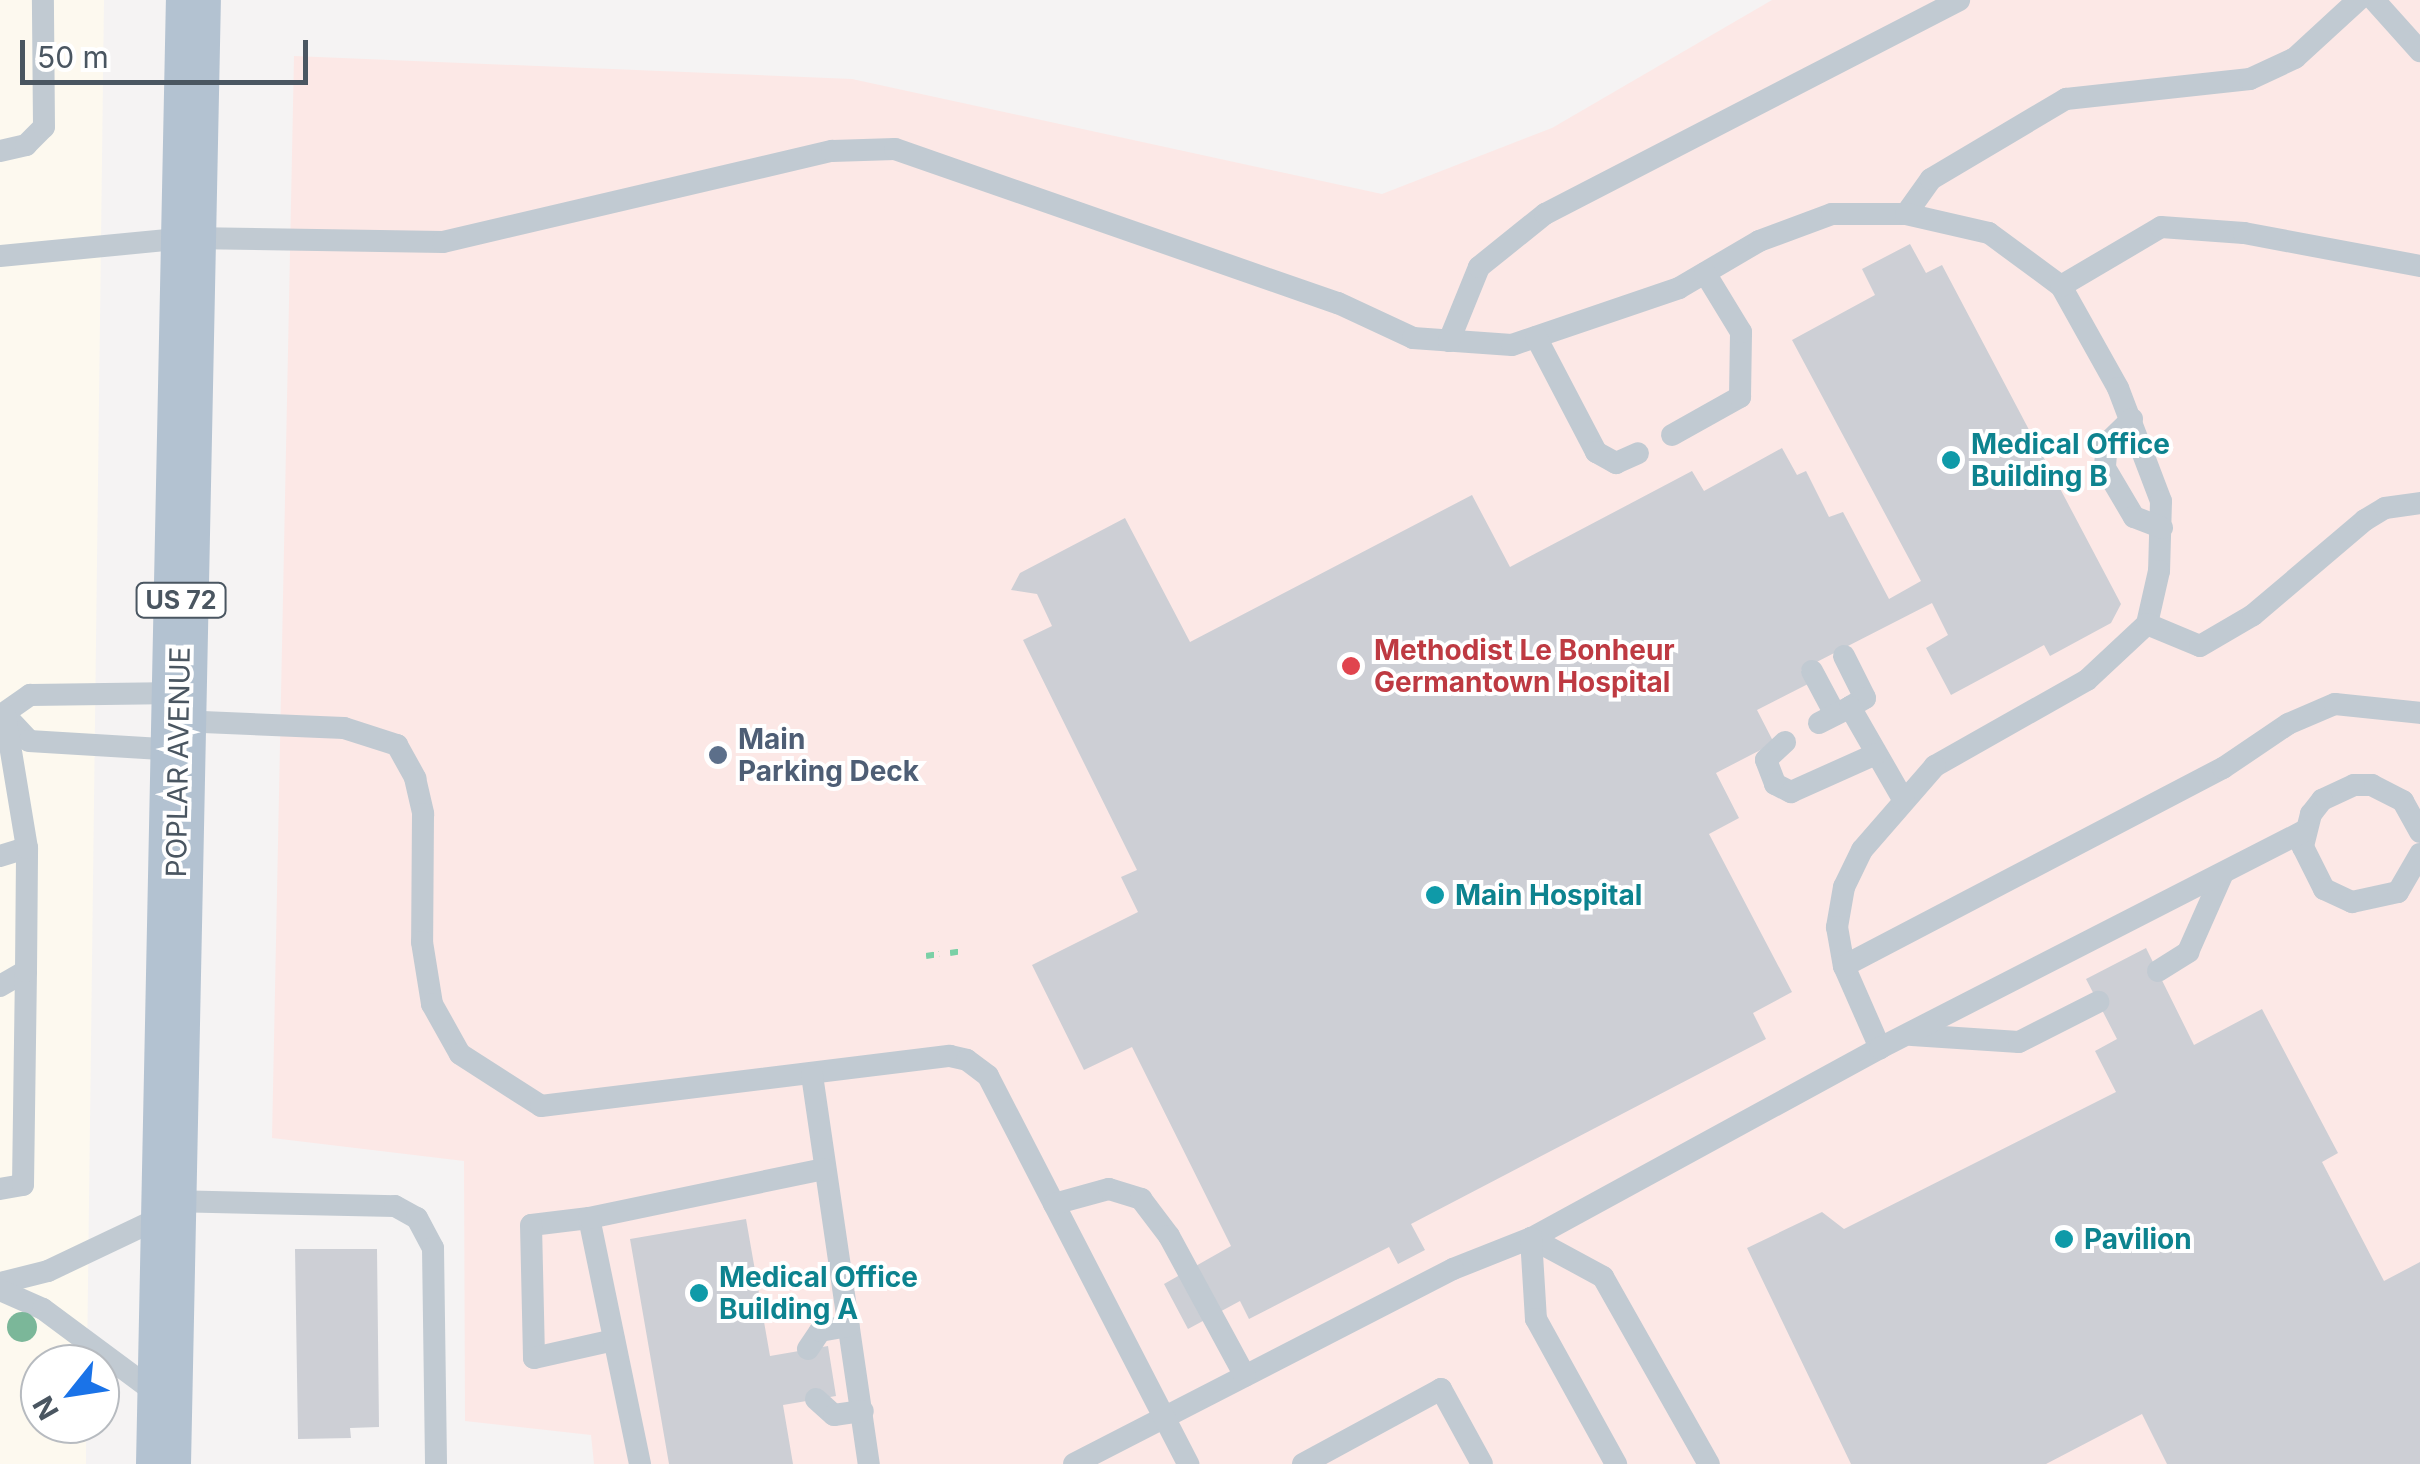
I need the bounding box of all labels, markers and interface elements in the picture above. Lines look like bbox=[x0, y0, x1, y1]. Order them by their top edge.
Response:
scale bar bbox=[25, 20, 312, 82]
text: 50 m bbox=[37, 39, 109, 75]
place label: Medical Office Building B bbox=[1971, 427, 2170, 493]
marker: Medical Office Building B bbox=[1940, 449, 1962, 471]
road number: US 72 bbox=[134, 580, 228, 620]
place label: Methodist Le Bonheur Germantown Hospital bbox=[1374, 633, 1675, 699]
street label: POPLAR AVENUE bbox=[159, 646, 197, 878]
marker: Methodist Le Bonheur Germantown Hospital bbox=[1338, 653, 1364, 679]
place label: Main Parking Deck bbox=[738, 722, 919, 788]
marker: Main Parking Deck bbox=[707, 744, 729, 766]
place label: Main Hospital bbox=[1455, 878, 1642, 912]
marker: Main Hospital bbox=[1424, 884, 1446, 906]
place label: Pavilion bbox=[2084, 1222, 2192, 1256]
marker: Pavilion bbox=[2053, 1228, 2075, 1250]
place label: Medical Office Building A bbox=[719, 1260, 918, 1326]
marker: Medical Office Building A bbox=[688, 1282, 710, 1304]
north arrow bbox=[20, 1344, 120, 1444]
text: N bbox=[26, 1390, 66, 1426]

